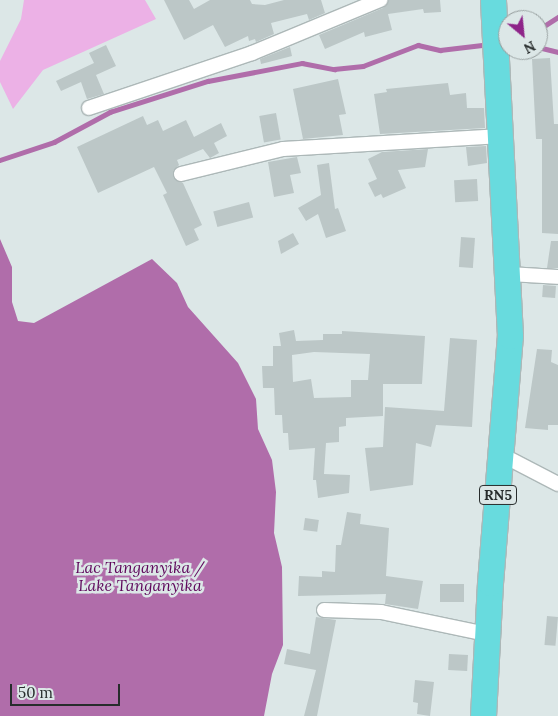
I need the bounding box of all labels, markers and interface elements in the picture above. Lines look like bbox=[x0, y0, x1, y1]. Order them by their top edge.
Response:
north arrow bbox=[498, 10, 548, 60]
text: N bbox=[521, 37, 539, 58]
road number: RN5 bbox=[478, 484, 518, 506]
water label: Lac Tanganyika / Lake Tanganyika bbox=[75, 557, 205, 595]
scale bar bbox=[12, 674, 122, 706]
text: 50 m bbox=[18, 683, 53, 702]

